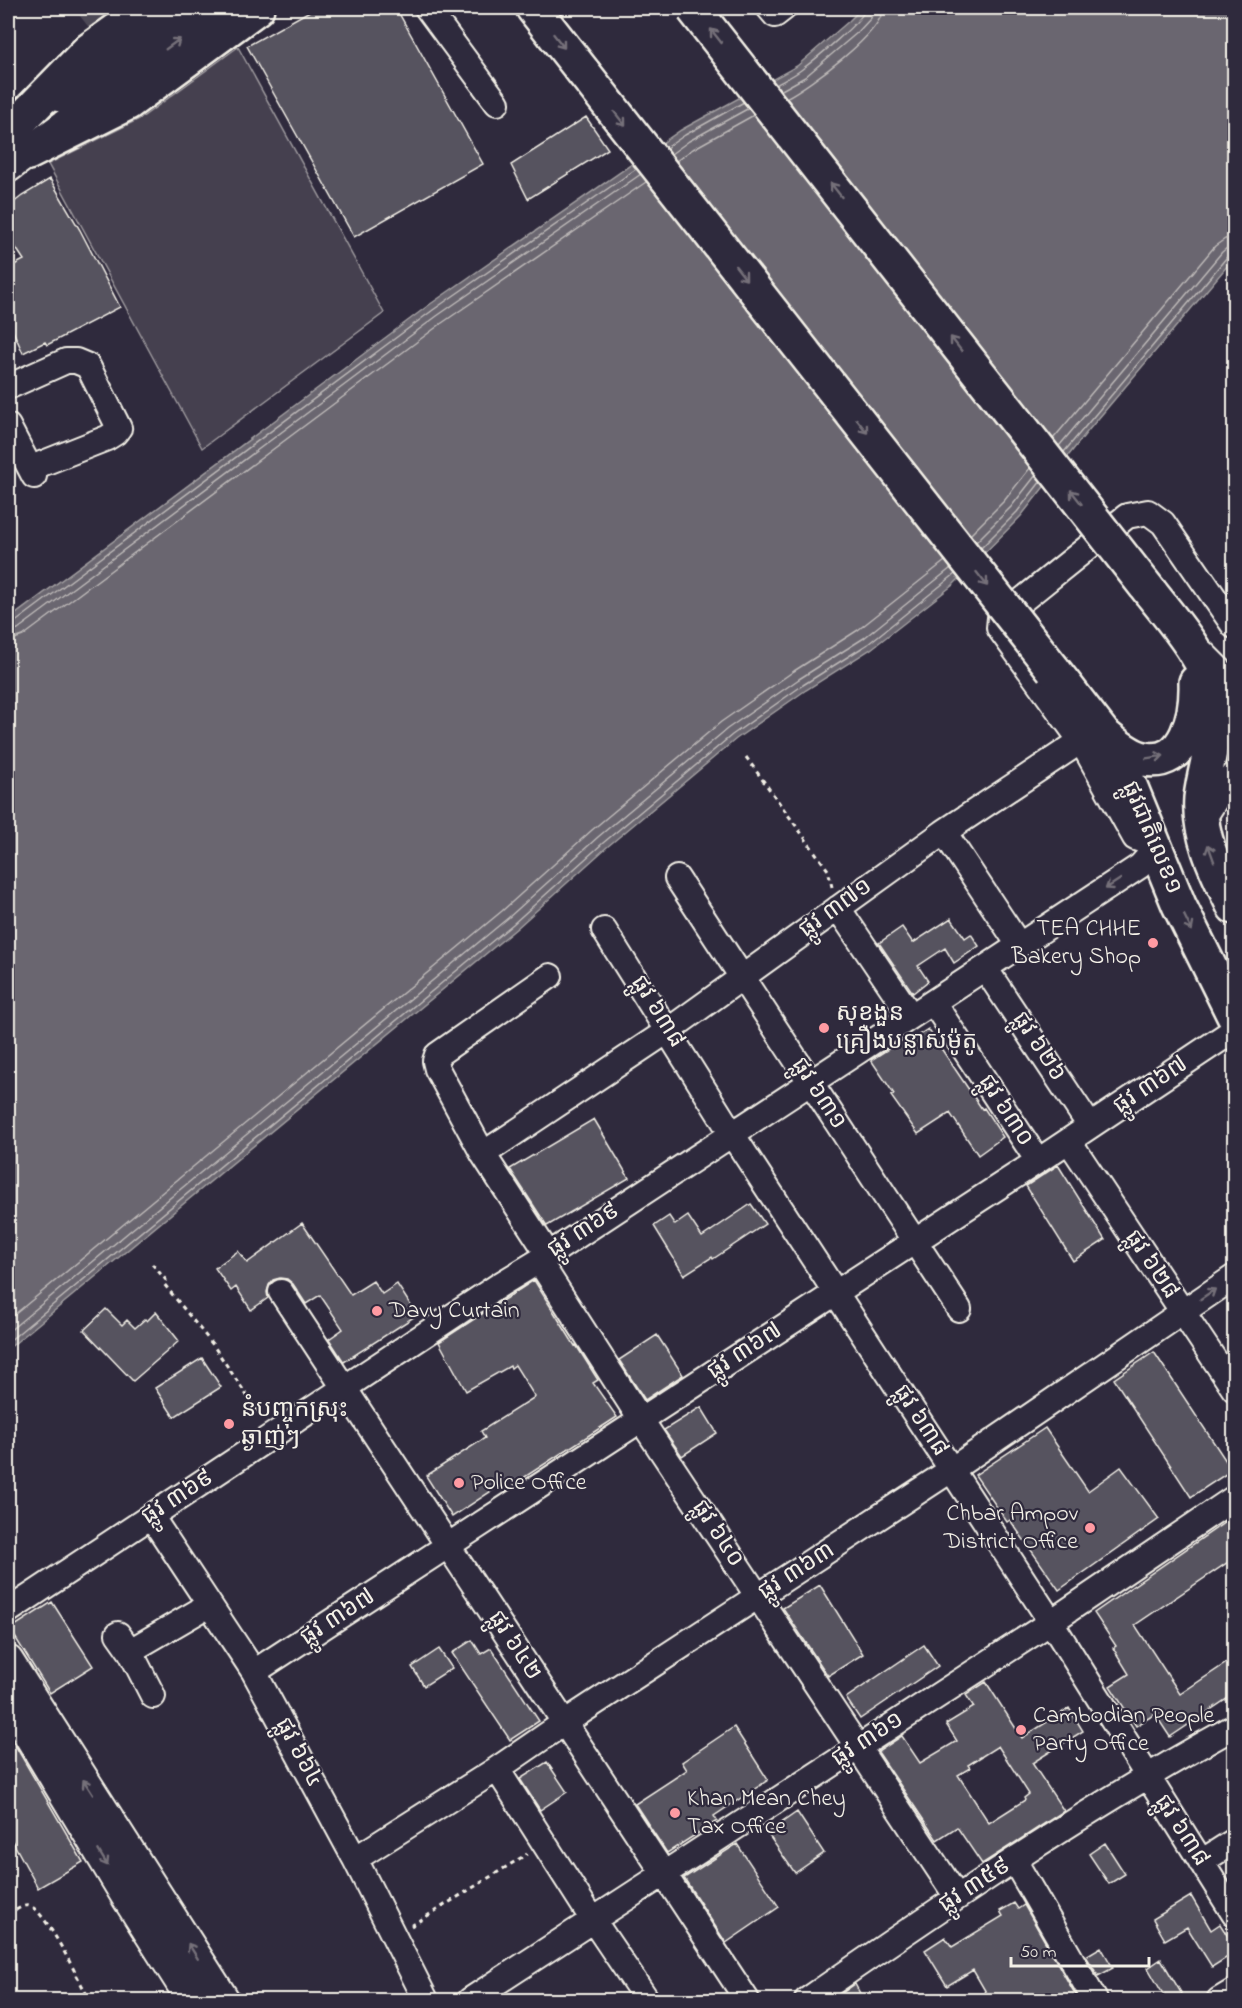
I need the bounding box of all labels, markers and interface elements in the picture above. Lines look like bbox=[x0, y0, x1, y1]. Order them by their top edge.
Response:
one-way arrow bbox=[709, 29, 722, 45]
one-way arrow bbox=[552, 32, 565, 48]
one-way arrow bbox=[165, 38, 181, 51]
one-way arrow bbox=[614, 111, 627, 127]
one-way arrow bbox=[829, 182, 842, 198]
one-way arrow bbox=[734, 264, 747, 280]
one-way arrow bbox=[949, 336, 962, 352]
one-way arrow bbox=[855, 418, 868, 434]
one-way arrow bbox=[1069, 490, 1082, 506]
one-way arrow bbox=[976, 571, 989, 587]
one-way arrow bbox=[1145, 752, 1164, 763]
street label: ផ្លូវជាតិលេខ១ bbox=[1109, 776, 1191, 901]
one-way arrow bbox=[1204, 845, 1215, 863]
street label: ផ្លូវ ៣៧១ bbox=[792, 870, 881, 949]
one-way arrow bbox=[1105, 878, 1122, 890]
place label: TEA CHHE Bakery Shop bbox=[1010, 912, 1141, 976]
one-way arrow bbox=[1183, 913, 1194, 931]
marker: TEA CHHE Bakery Shop bbox=[1146, 936, 1160, 950]
street label: ផ្លូវ ៦៣៨ bbox=[619, 969, 693, 1056]
place label: សុខងួន គ្រឿងបន្លាស់ម៉ូតូ bbox=[836, 997, 977, 1060]
street label: ផ្លូវ ៦២៦ bbox=[1000, 1005, 1074, 1090]
marker: សុខងួន គ្រឿងបន្លាស់ម៉ូតូ bbox=[817, 1021, 831, 1035]
street label: ផ្លូវ ៣៦៧ bbox=[1107, 1048, 1197, 1126]
street label: ផ្លូវ ៦៣១ bbox=[780, 1051, 855, 1138]
street label: ផ្លូវ ៦៣០ bbox=[967, 1068, 1042, 1155]
street label: ផ្លូវ ៣៦៩ bbox=[541, 1194, 628, 1269]
street label: ផ្លូវ ៦២៨ bbox=[1113, 1223, 1187, 1308]
one-way arrow bbox=[1200, 1288, 1216, 1300]
place label: Davy Curtain bbox=[388, 1294, 520, 1330]
marker: Davy Curtain bbox=[370, 1304, 384, 1318]
street label: ផ្លូវ ៣៦៧ bbox=[700, 1315, 791, 1391]
street label: ផ្លូវ ៦៣៨ bbox=[882, 1378, 957, 1465]
place label: នំបញ្ចុកស្រុះ ឆ្ងាញ់ៗ bbox=[241, 1393, 348, 1456]
marker: នំបញ្ចុកស្រុះ ឆ្ងាញ់ៗ bbox=[222, 1417, 236, 1431]
street label: ផ្លូវ ៣៦៩ bbox=[135, 1461, 222, 1536]
place label: Police Office bbox=[471, 1466, 587, 1501]
marker: Police Office bbox=[452, 1476, 466, 1490]
street label: ផ្លូវ ៦៤០ bbox=[680, 1493, 752, 1576]
place label: Chbar Ampov District Office bbox=[943, 1497, 1079, 1560]
marker: Chbar Ampov District Office bbox=[1083, 1521, 1097, 1535]
street label: ផ្លូវ ៣៦៣ bbox=[752, 1534, 844, 1612]
street label: ផ្លូវ ៣៦៧ bbox=[293, 1581, 384, 1657]
street label: ផ្លូវ ៦៤២ bbox=[476, 1604, 550, 1689]
place label: Cambodian People Party Office bbox=[1033, 1699, 1215, 1763]
street label: ផ្លូវ ៣៦១ bbox=[825, 1703, 912, 1778]
street label: ផ្លូវ ៦៦៤ bbox=[263, 1712, 331, 1795]
marker: Cambodian People Party Office bbox=[1014, 1723, 1028, 1737]
one-way arrow bbox=[82, 1779, 94, 1795]
place label: Khan Mean Chey Tax Office bbox=[687, 1782, 846, 1845]
street label: ផ្លូវ ៦៣៨ bbox=[1143, 1788, 1218, 1875]
marker: Khan Mean Chey Tax Office bbox=[668, 1806, 682, 1820]
one-way arrow bbox=[97, 1849, 109, 1866]
street label: ផ្លូវ ៣៥៩ bbox=[932, 1849, 1019, 1924]
scale bar bbox=[1011, 1930, 1149, 1968]
text: 50 m bbox=[1020, 1940, 1057, 1966]
one-way arrow bbox=[186, 1943, 198, 1960]

